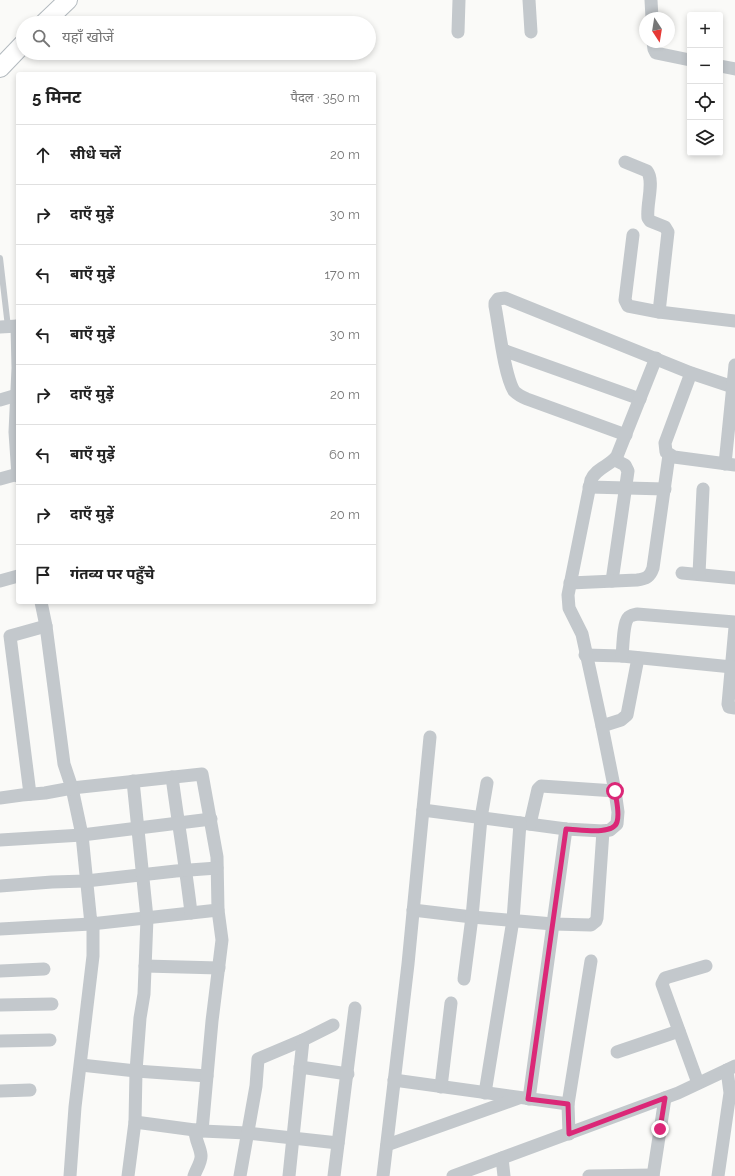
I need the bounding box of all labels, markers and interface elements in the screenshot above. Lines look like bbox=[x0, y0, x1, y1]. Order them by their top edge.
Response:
north arrow bbox=[639, 12, 675, 48]
map controls bbox=[687, 12, 723, 156]
button: + bbox=[687, 12, 723, 48]
search box bbox=[16, 16, 376, 60]
icon: search bbox=[30, 27, 52, 49]
text: यहाँ खोजें bbox=[62, 28, 114, 46]
button: − bbox=[687, 48, 723, 84]
button: locate bbox=[687, 84, 723, 120]
text: 5 मिनट bbox=[32, 87, 81, 107]
text: पैदल · 350 m bbox=[291, 90, 360, 105]
button: layers bbox=[687, 120, 723, 156]
icon: ahead bbox=[32, 144, 54, 166]
text: सीधे चलें bbox=[70, 145, 121, 163]
text: 20 m bbox=[330, 147, 360, 162]
icon: right bbox=[32, 204, 54, 226]
text: दाएँ मुड़ें bbox=[70, 205, 114, 223]
text: 30 m bbox=[330, 207, 360, 222]
icon: left bbox=[32, 264, 54, 286]
text: बाएँ मुड़ें bbox=[70, 265, 115, 283]
text: 170 m bbox=[324, 267, 360, 282]
icon: left bbox=[32, 324, 54, 346]
text: बाएँ मुड़ें bbox=[70, 325, 115, 343]
text: 30 m bbox=[330, 327, 360, 342]
icon: right bbox=[32, 384, 54, 406]
text: दाएँ मुड़ें bbox=[70, 385, 114, 403]
text: 20 m bbox=[330, 387, 360, 402]
icon: left bbox=[32, 444, 54, 466]
text: बाएँ मुड़ें bbox=[70, 445, 115, 463]
text: 60 m bbox=[329, 447, 360, 462]
icon: right bbox=[32, 504, 54, 526]
text: दाएँ मुड़ें bbox=[70, 505, 114, 523]
text: 20 m bbox=[330, 507, 360, 522]
icon: arrive bbox=[32, 564, 54, 586]
text: गंतव्य पर पहुँचे bbox=[70, 565, 154, 583]
route start bbox=[606, 782, 624, 800]
route end bbox=[651, 1120, 669, 1138]

